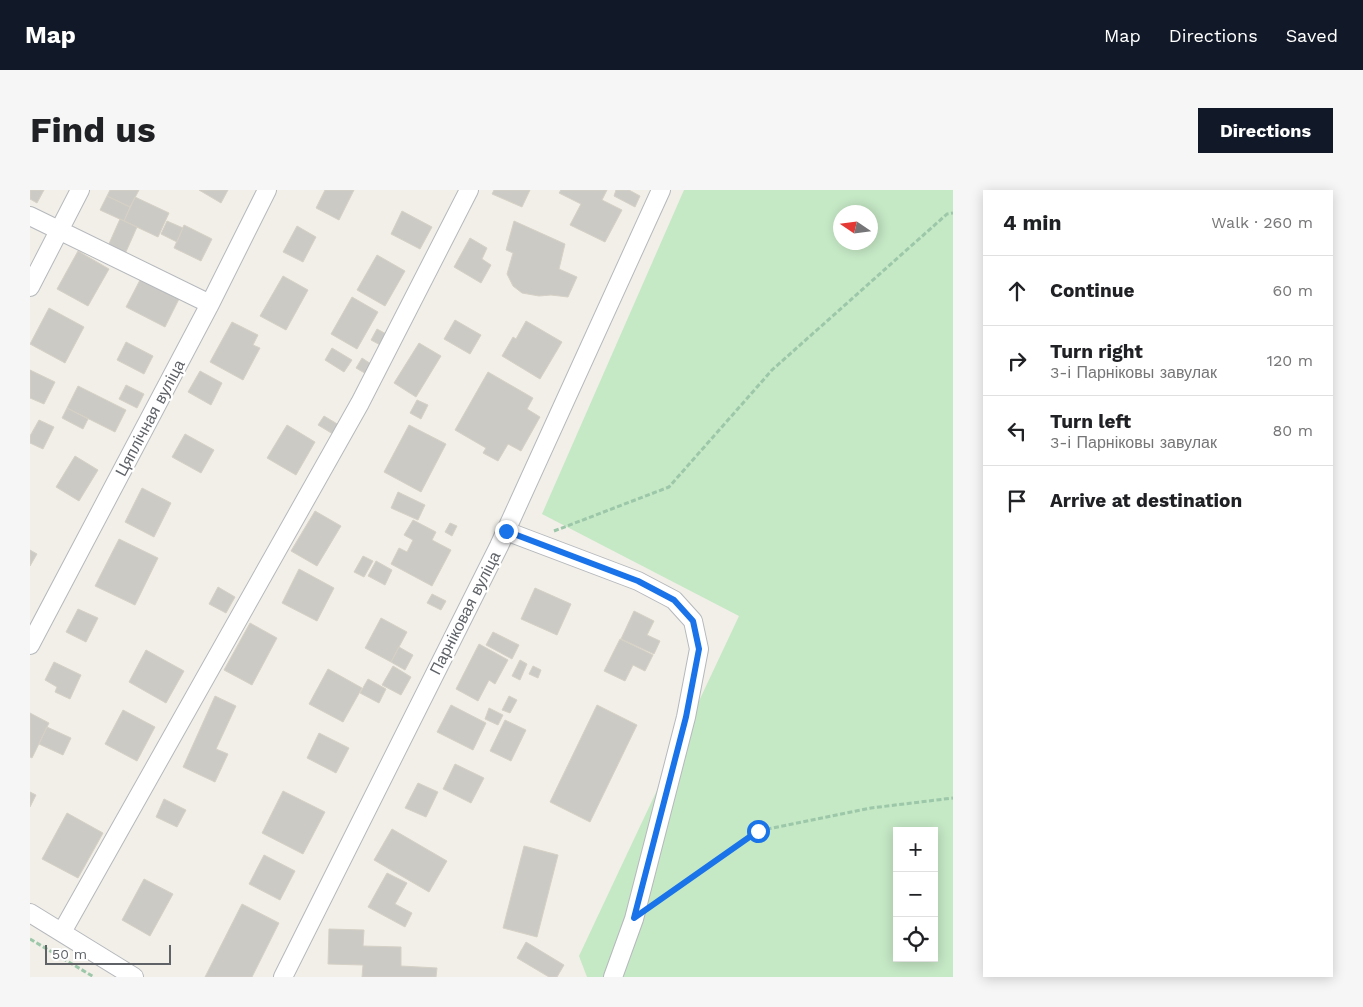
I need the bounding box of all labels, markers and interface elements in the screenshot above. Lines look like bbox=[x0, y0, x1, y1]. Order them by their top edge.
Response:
text: Map bbox=[25, 21, 76, 49]
text: Map bbox=[1104, 25, 1141, 46]
text: Directions bbox=[1169, 25, 1258, 46]
text: Saved bbox=[1286, 25, 1338, 46]
button: Directions bbox=[1198, 108, 1333, 153]
text: Find us bbox=[30, 109, 156, 151]
north arrow bbox=[833, 205, 878, 250]
text: 4 min bbox=[1003, 210, 1061, 235]
text: Walk · 260 m bbox=[1211, 213, 1313, 232]
icon: ahead bbox=[1003, 277, 1031, 305]
text: Continue bbox=[1050, 279, 1134, 302]
text: 60 m bbox=[1273, 281, 1313, 300]
text: Turn right bbox=[1050, 340, 1143, 363]
icon: right bbox=[1003, 347, 1031, 375]
text: 120 m bbox=[1267, 351, 1313, 370]
street label: Цяплічная вуліца bbox=[111, 357, 189, 479]
text: 3-і Парніковы завулак bbox=[1050, 363, 1217, 382]
text: Turn left bbox=[1050, 410, 1131, 433]
icon: left bbox=[1003, 417, 1031, 445]
text: 80 m bbox=[1272, 421, 1313, 440]
text: 3-і Парніковы завулак bbox=[1050, 433, 1217, 452]
icon: arrive bbox=[1003, 487, 1031, 515]
text: Arrive at destination bbox=[1050, 489, 1242, 512]
route end bbox=[495, 520, 518, 543]
street label: Парніковая вуліца bbox=[426, 548, 504, 678]
route start bbox=[747, 820, 770, 843]
map controls bbox=[893, 827, 938, 962]
button: + bbox=[893, 827, 938, 872]
button: − bbox=[893, 872, 938, 917]
button: locate bbox=[893, 917, 938, 962]
scale bar bbox=[45, 942, 171, 965]
text: 50 m bbox=[52, 946, 87, 962]

